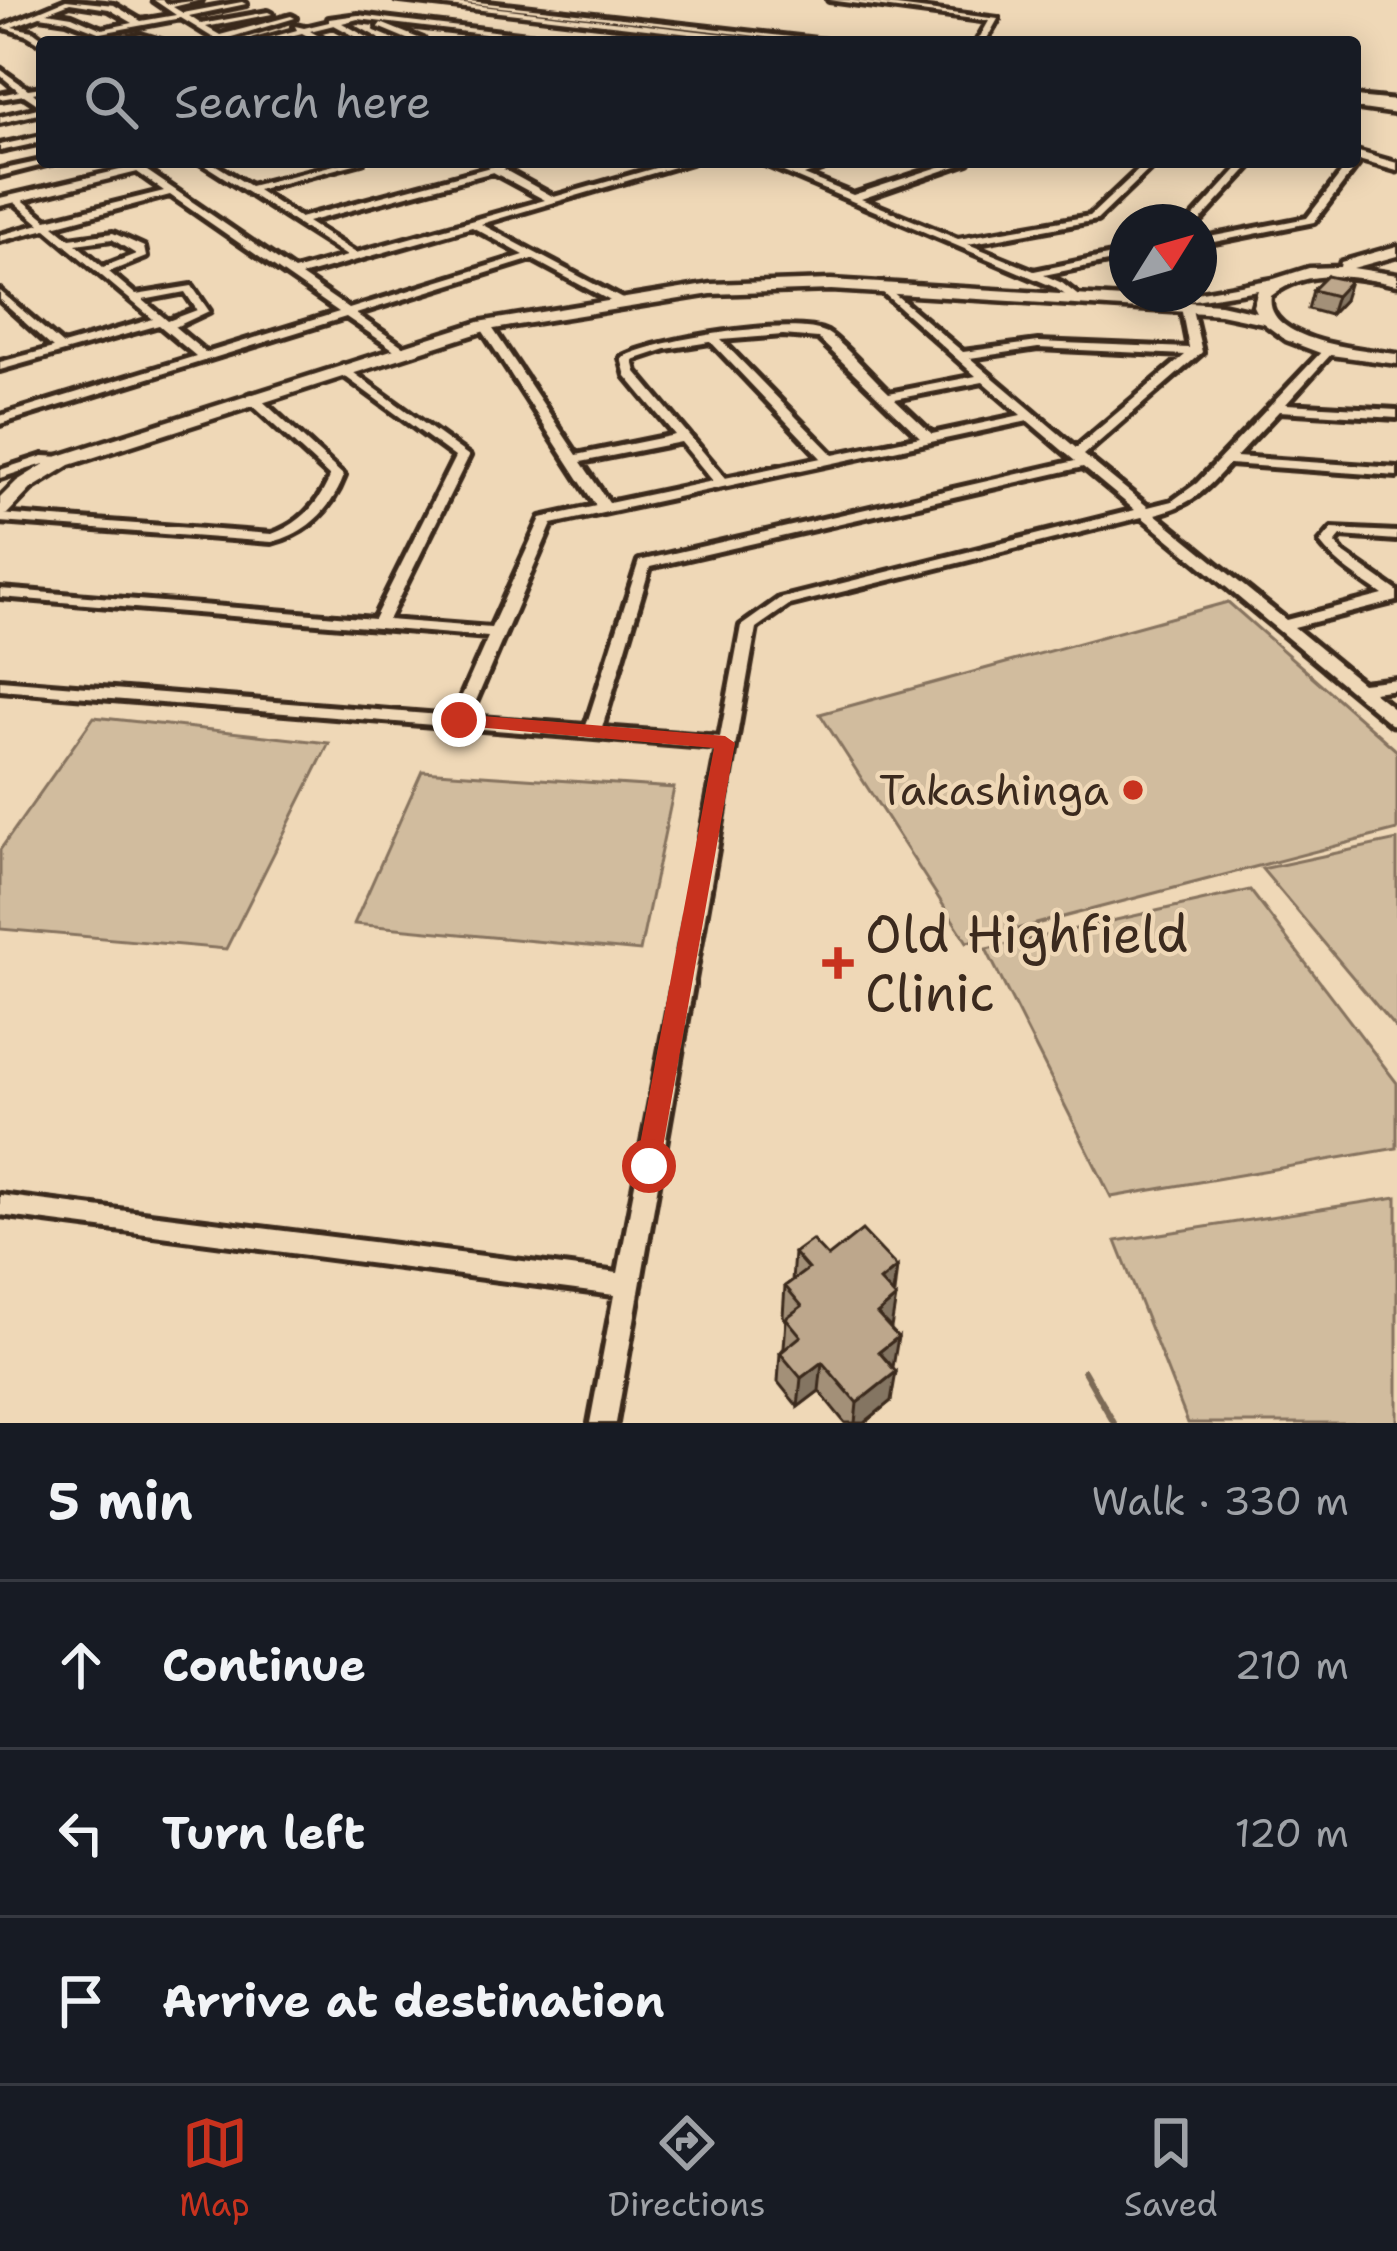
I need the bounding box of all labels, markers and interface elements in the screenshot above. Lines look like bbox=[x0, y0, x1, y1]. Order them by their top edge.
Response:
search box bbox=[36, 36, 1361, 168]
icon: search bbox=[78, 69, 144, 135]
text: Search here bbox=[174, 72, 431, 132]
north arrow bbox=[1109, 204, 1217, 312]
route end bbox=[432, 693, 486, 747]
place label: Takashinga bbox=[879, 762, 1109, 818]
marker: Takashinga bbox=[1120, 777, 1146, 803]
place label: Old Highfield Clinic bbox=[865, 900, 1188, 1027]
marker: Old Highfield Clinic bbox=[822, 947, 854, 979]
route start bbox=[622, 1139, 676, 1193]
text: 5 min bbox=[48, 1467, 193, 1535]
text: Walk · 330 m bbox=[1091, 1475, 1349, 1527]
icon: ahead bbox=[48, 1632, 114, 1698]
text: Continue bbox=[162, 1635, 366, 1695]
text: 210 m bbox=[1234, 1639, 1349, 1691]
icon: left bbox=[48, 1800, 114, 1866]
text: Turn left bbox=[162, 1803, 365, 1863]
text: 120 m bbox=[1234, 1807, 1349, 1859]
icon: arrive bbox=[48, 1968, 114, 2034]
text: Arrive at destination bbox=[162, 1971, 665, 2031]
tab: Map bbox=[179, 2110, 250, 2227]
tab: Directions bbox=[608, 2110, 766, 2227]
tab: Saved bbox=[1124, 2110, 1218, 2227]

